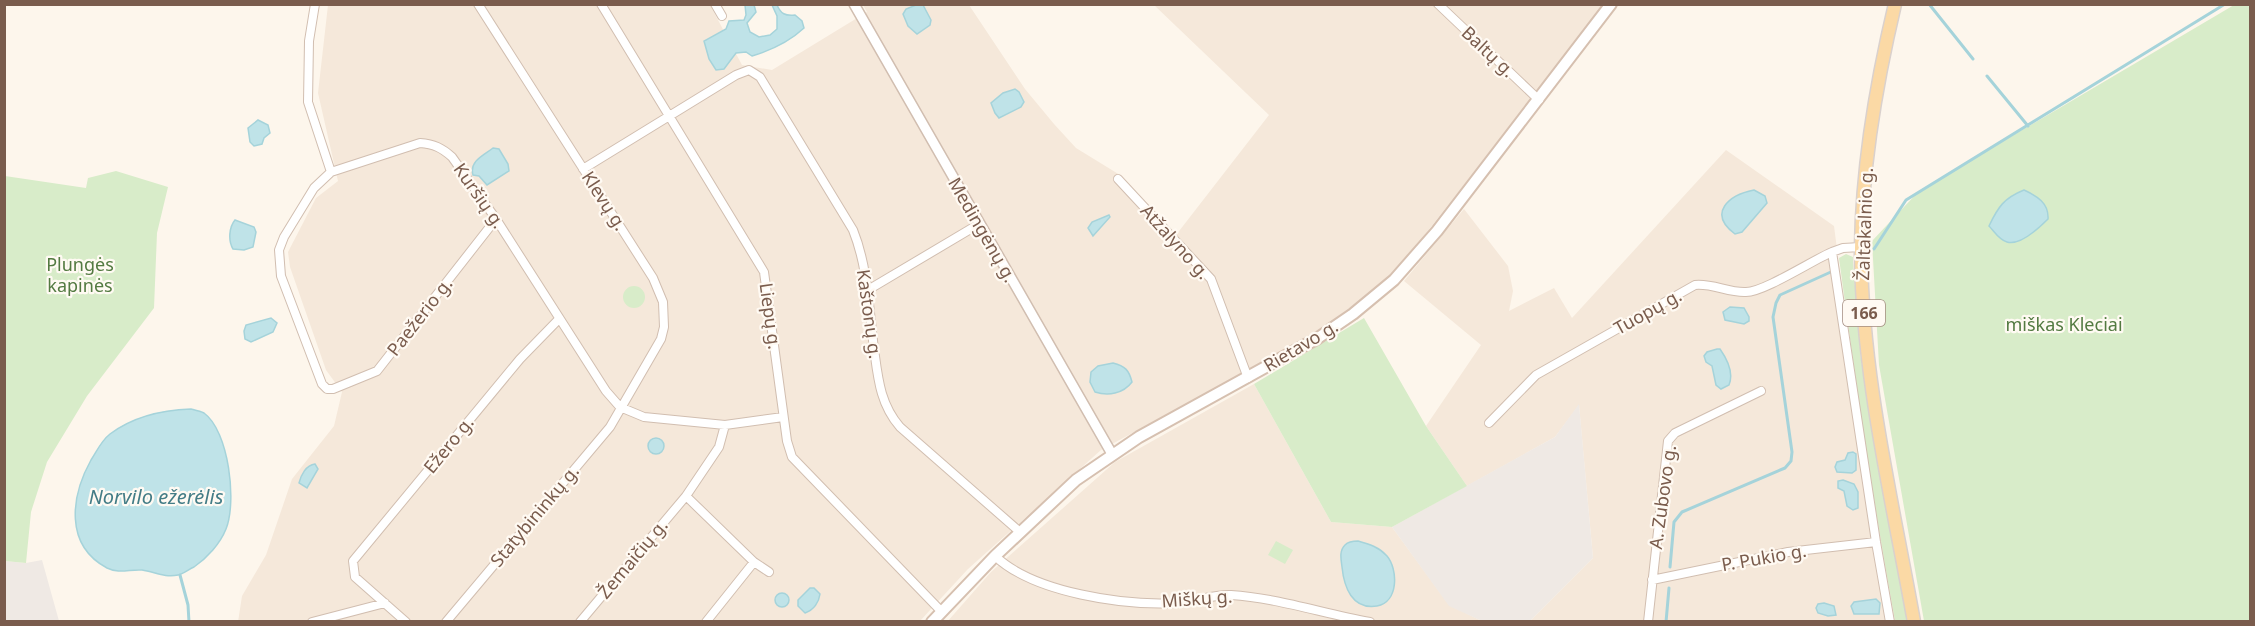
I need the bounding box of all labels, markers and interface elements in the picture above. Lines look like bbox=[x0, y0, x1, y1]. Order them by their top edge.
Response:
street label: Baltų g. bbox=[1457, 20, 1521, 82]
street label: Kuršių g. bbox=[449, 158, 511, 233]
street label: Klevų g. bbox=[577, 166, 633, 235]
street label: Žaltakalnio g. bbox=[1850, 167, 1878, 281]
street label: Medingėnų g. bbox=[943, 173, 1023, 286]
street label: Atžalyno g. bbox=[1136, 199, 1216, 284]
park label: Plungės kapinės bbox=[46, 252, 114, 297]
street label: Kaštonų g. bbox=[852, 268, 888, 360]
street label: Paežerio g. bbox=[381, 272, 457, 360]
street label: Liepų g. bbox=[754, 281, 788, 351]
street label: Tuopų g. bbox=[1609, 283, 1686, 340]
road number: 166 bbox=[1843, 300, 1885, 326]
park label: miškas Kleciai bbox=[2005, 312, 2123, 336]
street label: Rietavo g. bbox=[1259, 313, 1342, 377]
street label: Ežero g. bbox=[418, 411, 479, 478]
street label: A. Zubovo g. bbox=[1643, 443, 1681, 550]
street label: Statybininkų g. bbox=[485, 459, 584, 571]
water label: Norvilo ežerėlis bbox=[89, 483, 224, 510]
street label: Žemaičių g. bbox=[592, 513, 673, 603]
street label: P. Pukio g. bbox=[1719, 538, 1808, 576]
street label: Miškų g. bbox=[1161, 584, 1233, 612]

